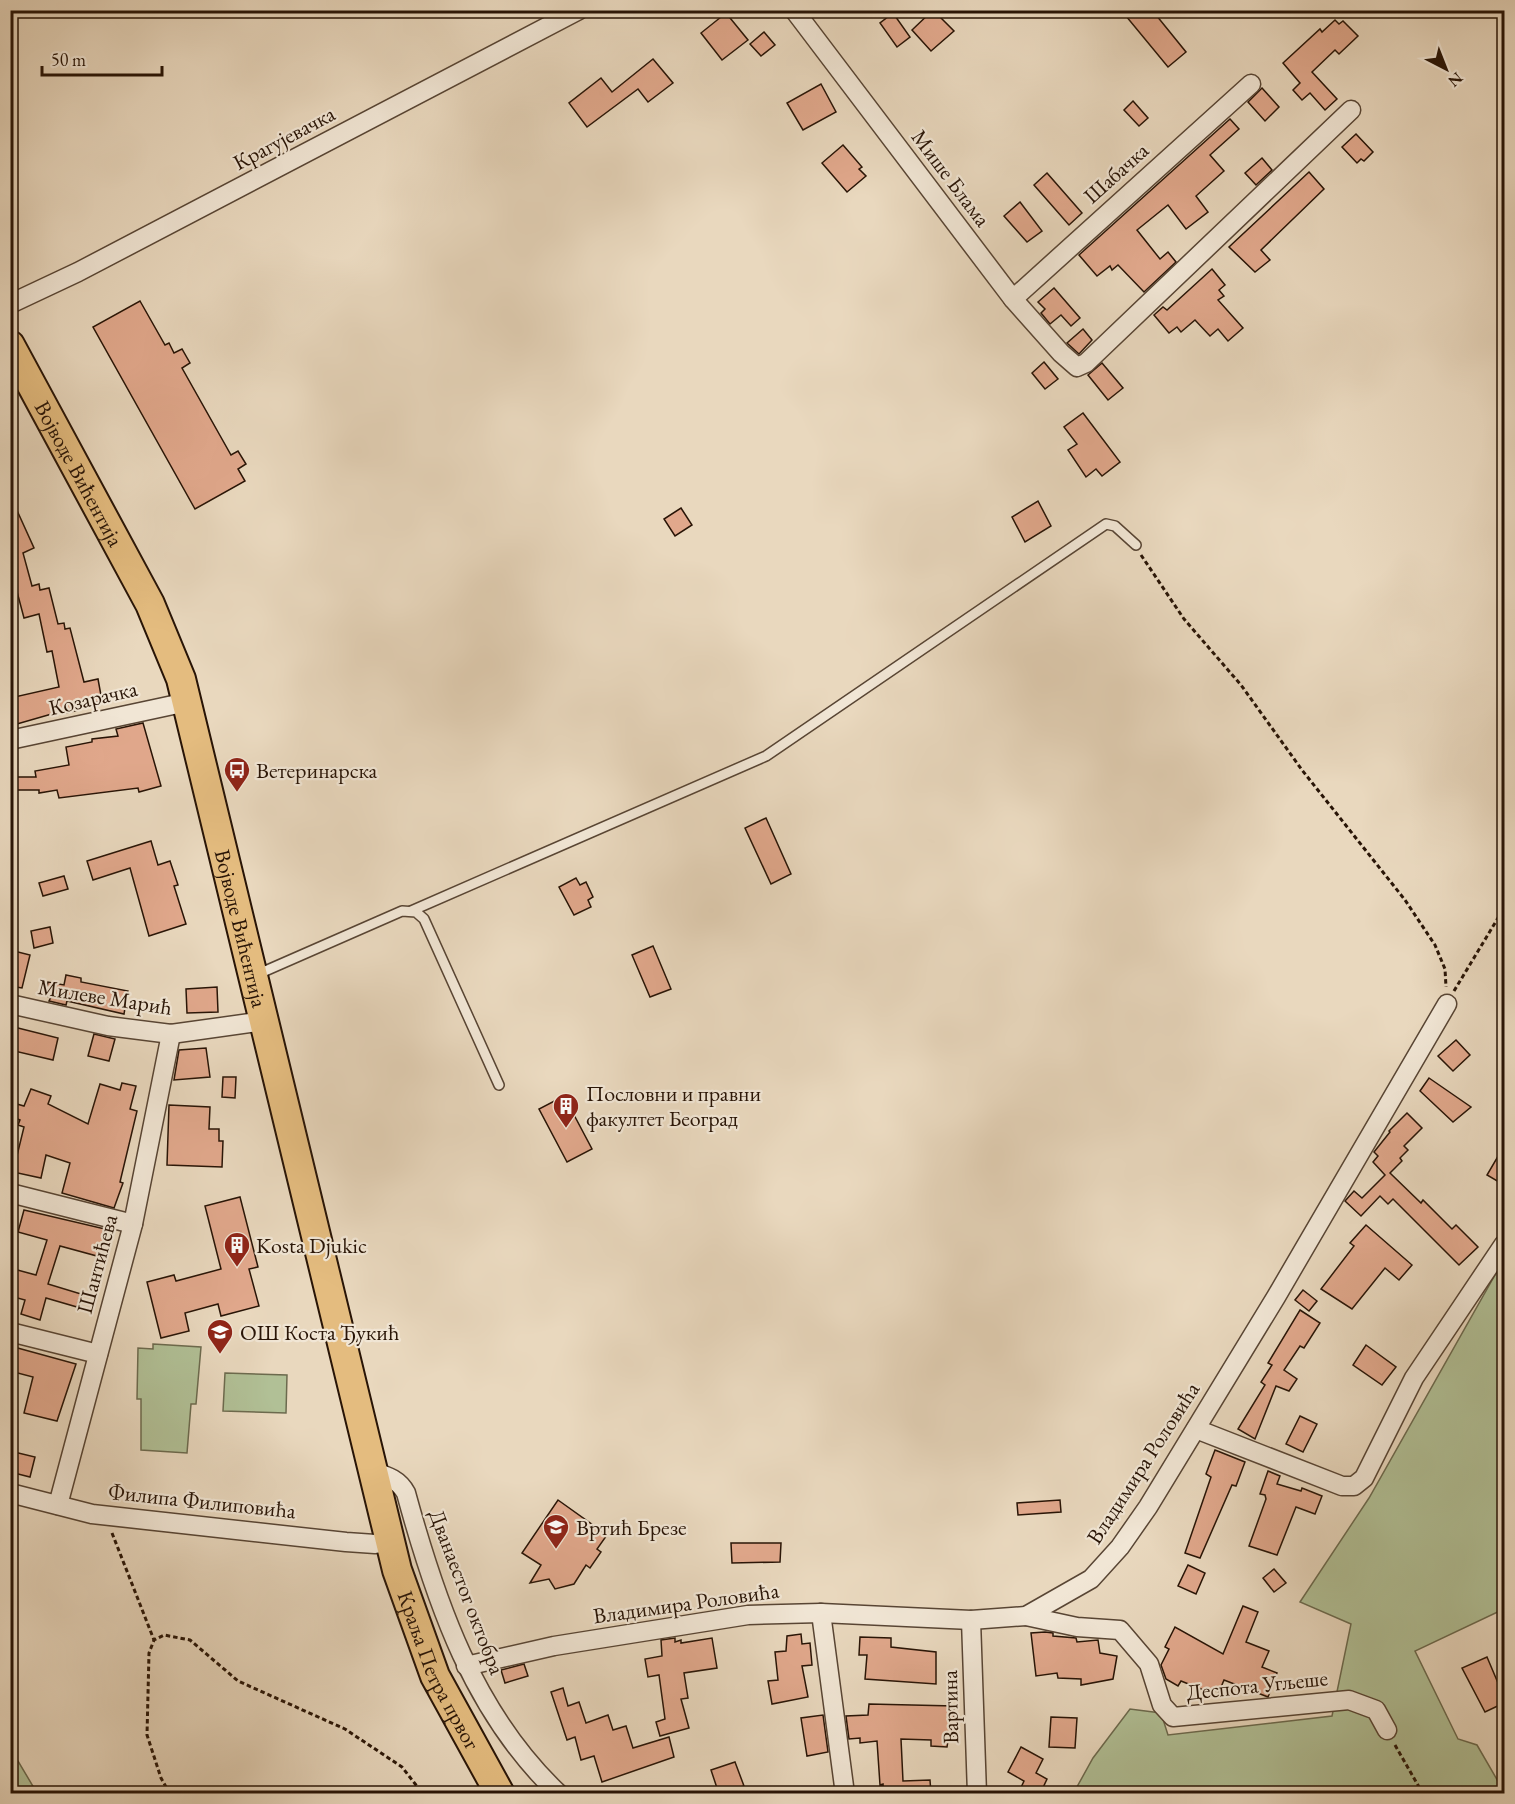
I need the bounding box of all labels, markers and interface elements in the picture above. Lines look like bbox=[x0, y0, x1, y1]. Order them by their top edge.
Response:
scale bar bbox=[42, 39, 162, 77]
north arrow bbox=[1416, 39, 1476, 99]
text: 50 m bbox=[51, 48, 86, 71]
text: N bbox=[1444, 68, 1468, 92]
street label: Крагујевачка bbox=[228, 99, 340, 177]
street label: Мише Блама bbox=[905, 124, 997, 233]
street label: Шабачка bbox=[1077, 136, 1155, 210]
street label: Војводе Вићентија bbox=[28, 395, 131, 552]
street label: Козарачка bbox=[46, 674, 140, 722]
bus stop icon: Ветеринарска bbox=[222, 755, 252, 793]
place label: Ветеринарска bbox=[256, 756, 378, 785]
street label: Војводе Вићентија bbox=[208, 846, 275, 1011]
street label: Милеве Марић bbox=[36, 972, 174, 1022]
place label: Пословни и правни факултет Београд bbox=[586, 1079, 761, 1133]
building icon: Пословни и правни факултет Београд bbox=[551, 1091, 581, 1129]
street label: Шантићева bbox=[70, 1211, 124, 1317]
building icon: Kosta Djukic bbox=[222, 1230, 252, 1268]
place label: Kosta Djukic bbox=[256, 1231, 367, 1260]
school or university icon: ОШ Коста Ђукић bbox=[205, 1317, 235, 1355]
place label: ОШ Коста Ђукић bbox=[240, 1318, 399, 1347]
street label: Владимира Роловића bbox=[1080, 1376, 1206, 1549]
street label: Филипа Филиповића bbox=[107, 1477, 297, 1525]
street label: Дванаестог октобра bbox=[422, 1505, 512, 1679]
school or university icon: Вртић Брезе bbox=[541, 1512, 571, 1550]
place label: Вртић Брезе bbox=[576, 1513, 687, 1542]
street label: Владимира Роловића bbox=[591, 1576, 781, 1630]
street label: Краља Петра првог bbox=[391, 1587, 487, 1755]
street label: Деспота Угљеше bbox=[1185, 1663, 1330, 1707]
street label: Вартина bbox=[935, 1670, 965, 1744]

